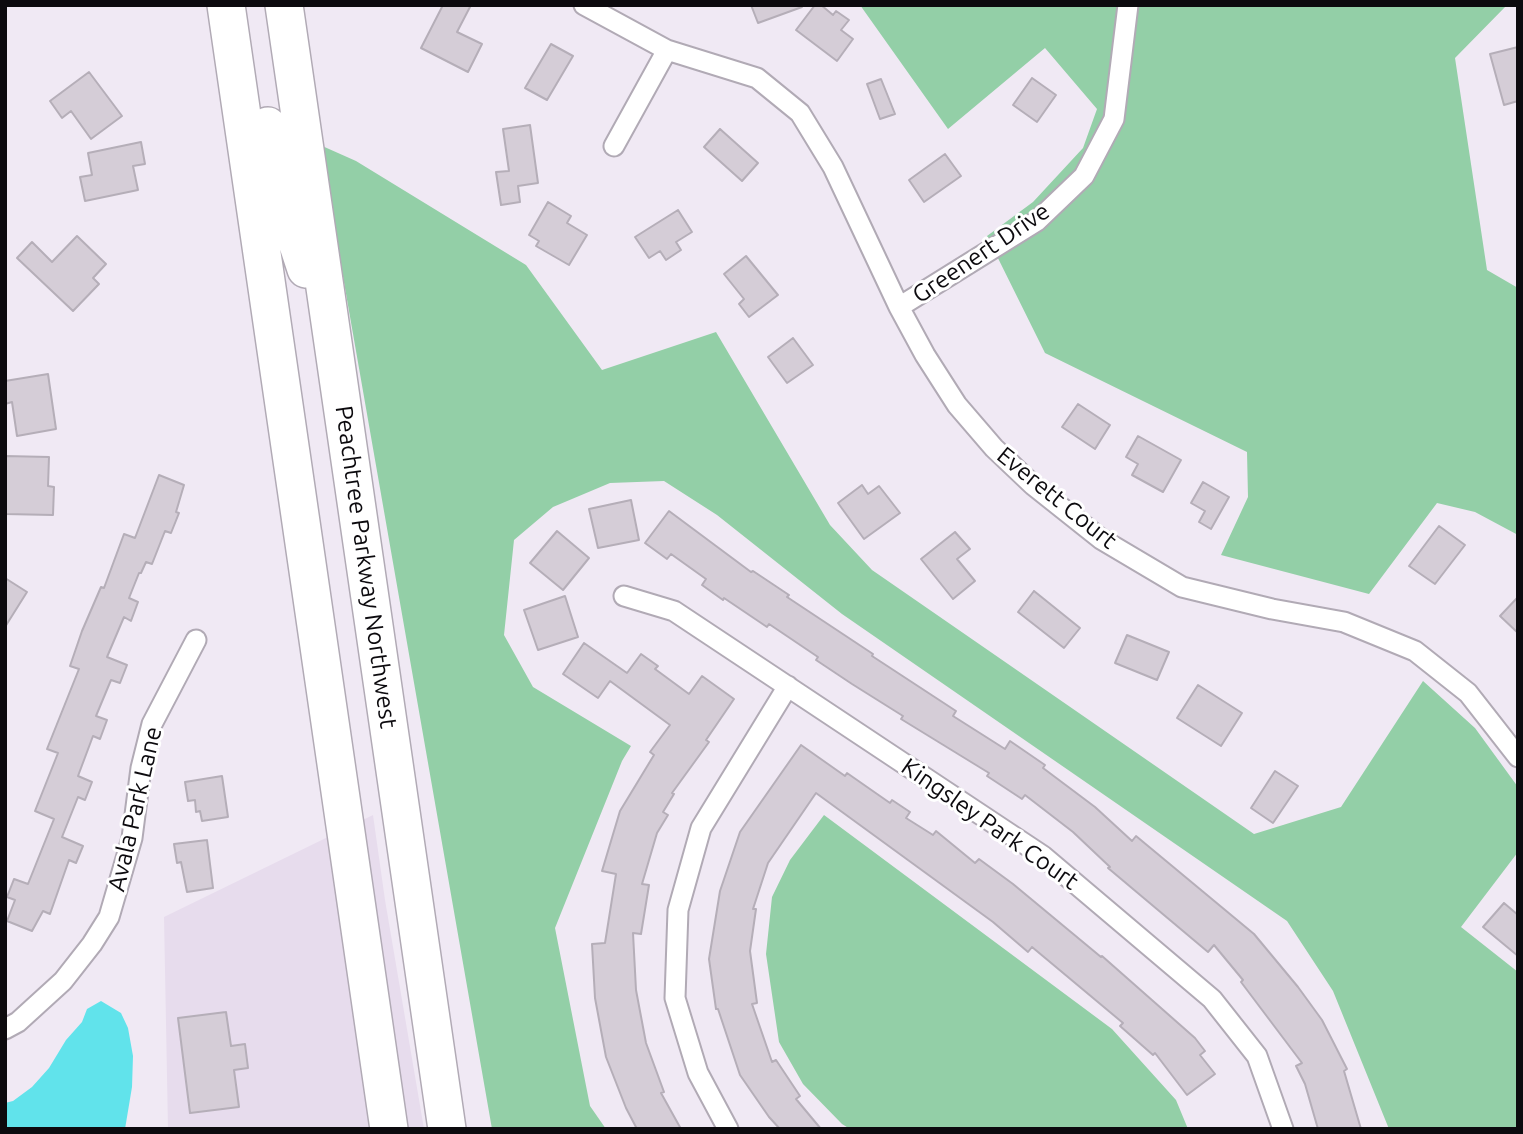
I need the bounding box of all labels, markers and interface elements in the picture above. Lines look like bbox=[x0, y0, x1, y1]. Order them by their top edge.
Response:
street label: Greenert Drive bbox=[907, 197, 1055, 309]
street label: Peachtree Parkway Northwest bbox=[329, 404, 403, 730]
street label: Everett Court bbox=[991, 441, 1123, 555]
street label: Avala Park Lane bbox=[102, 724, 168, 894]
street label: Kingsley Park Court bbox=[896, 752, 1084, 896]

